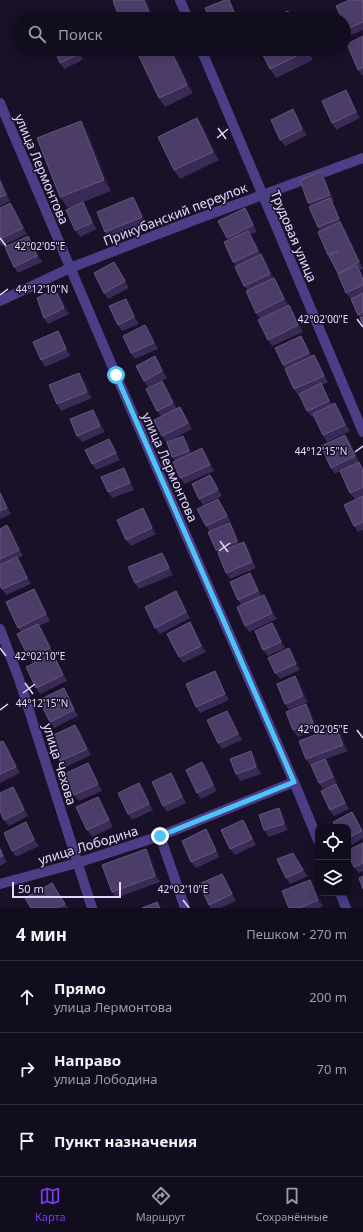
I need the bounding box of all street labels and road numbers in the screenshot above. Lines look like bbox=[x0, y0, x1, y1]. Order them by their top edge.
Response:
street label: улица Лермонтова bbox=[11, 111, 73, 227]
street label: Прикубанский переулок bbox=[100, 178, 250, 250]
street label: Трудовая улица bbox=[267, 187, 321, 285]
street label: улица Лермонтова bbox=[138, 409, 202, 525]
street label: улица Чехова bbox=[39, 721, 81, 807]
street label: улица Лободина bbox=[36, 821, 140, 869]

